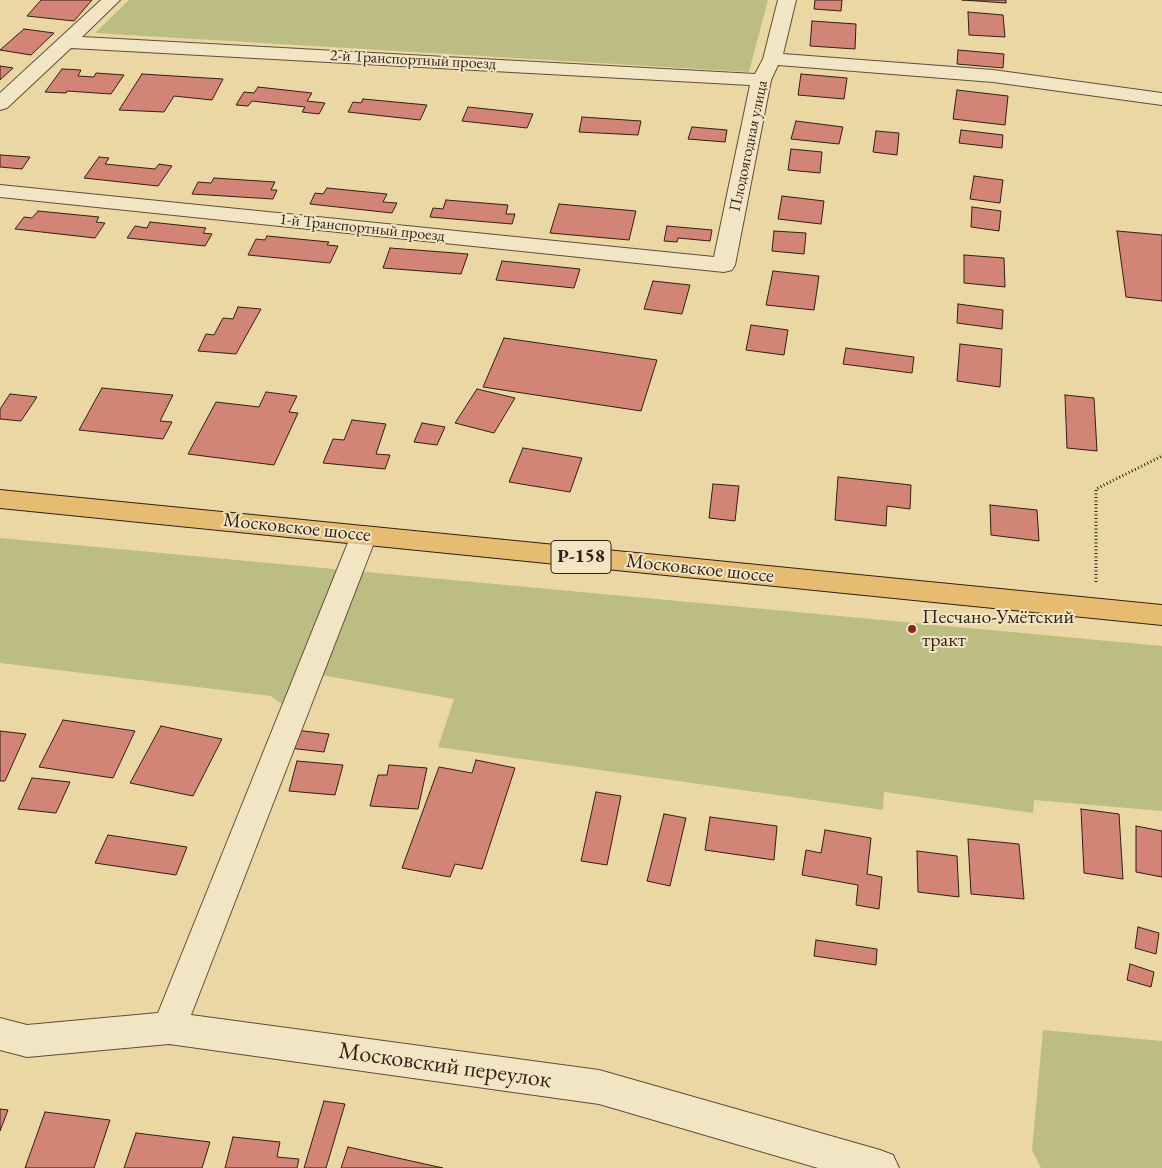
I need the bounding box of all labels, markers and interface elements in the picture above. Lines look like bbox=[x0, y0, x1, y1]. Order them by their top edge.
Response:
street label: 2-й Транспортный проезд bbox=[330, 46, 496, 74]
street label: Плодоягодная улица bbox=[726, 79, 772, 213]
street label: 1-й Транспортный проезд bbox=[278, 210, 446, 246]
street label: Московское шоссе bbox=[222, 508, 372, 548]
road number: Р-158 bbox=[551, 540, 611, 574]
street label: Московское шоссе bbox=[625, 549, 775, 589]
place label: Песчано-Умётский тракт bbox=[922, 606, 1074, 653]
marker: Песчано-Умётский тракт bbox=[906, 623, 918, 635]
street label: Московский переулок bbox=[337, 1037, 553, 1095]

